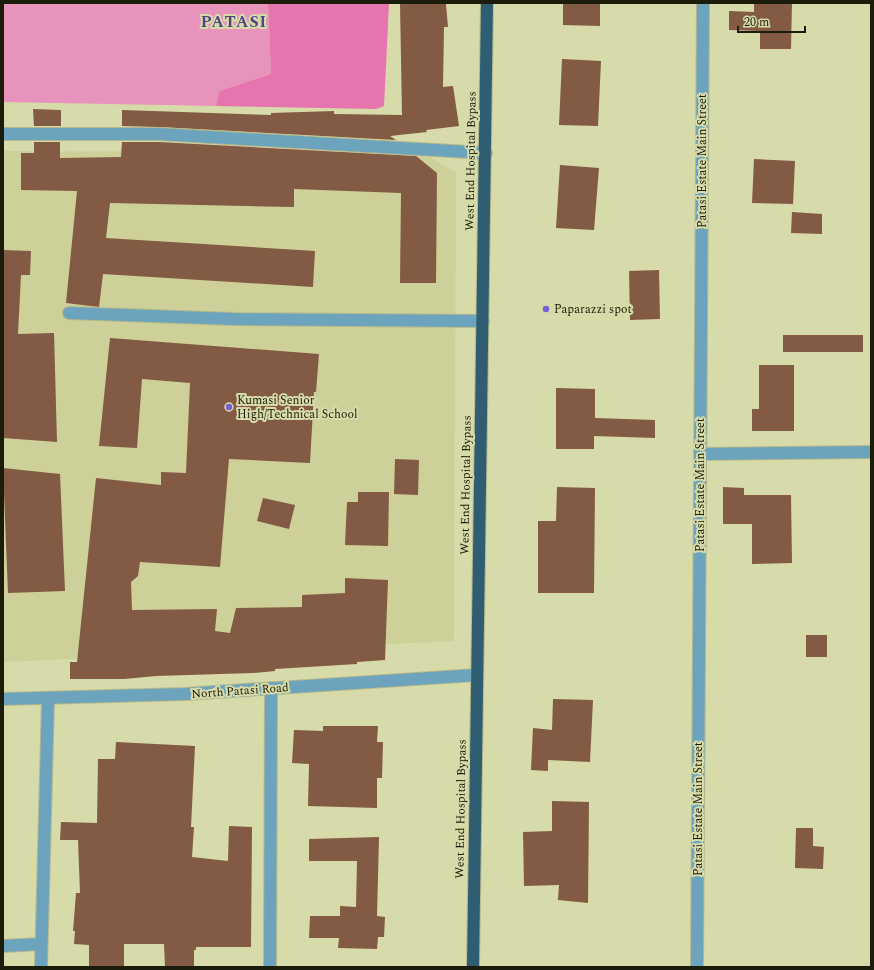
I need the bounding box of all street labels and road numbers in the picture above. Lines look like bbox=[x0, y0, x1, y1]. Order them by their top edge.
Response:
street label: West End Hospital Bypass bbox=[460, 91, 482, 231]
street label: Patasi Estate Main Street bbox=[693, 94, 712, 228]
street label: West End Hospital Bypass bbox=[455, 415, 477, 555]
street label: Patasi Estate Main Street bbox=[691, 418, 710, 552]
street label: North Patasi Road bbox=[191, 678, 290, 704]
street label: West End Hospital Bypass bbox=[450, 739, 472, 879]
street label: Patasi Estate Main Street bbox=[689, 742, 708, 876]

